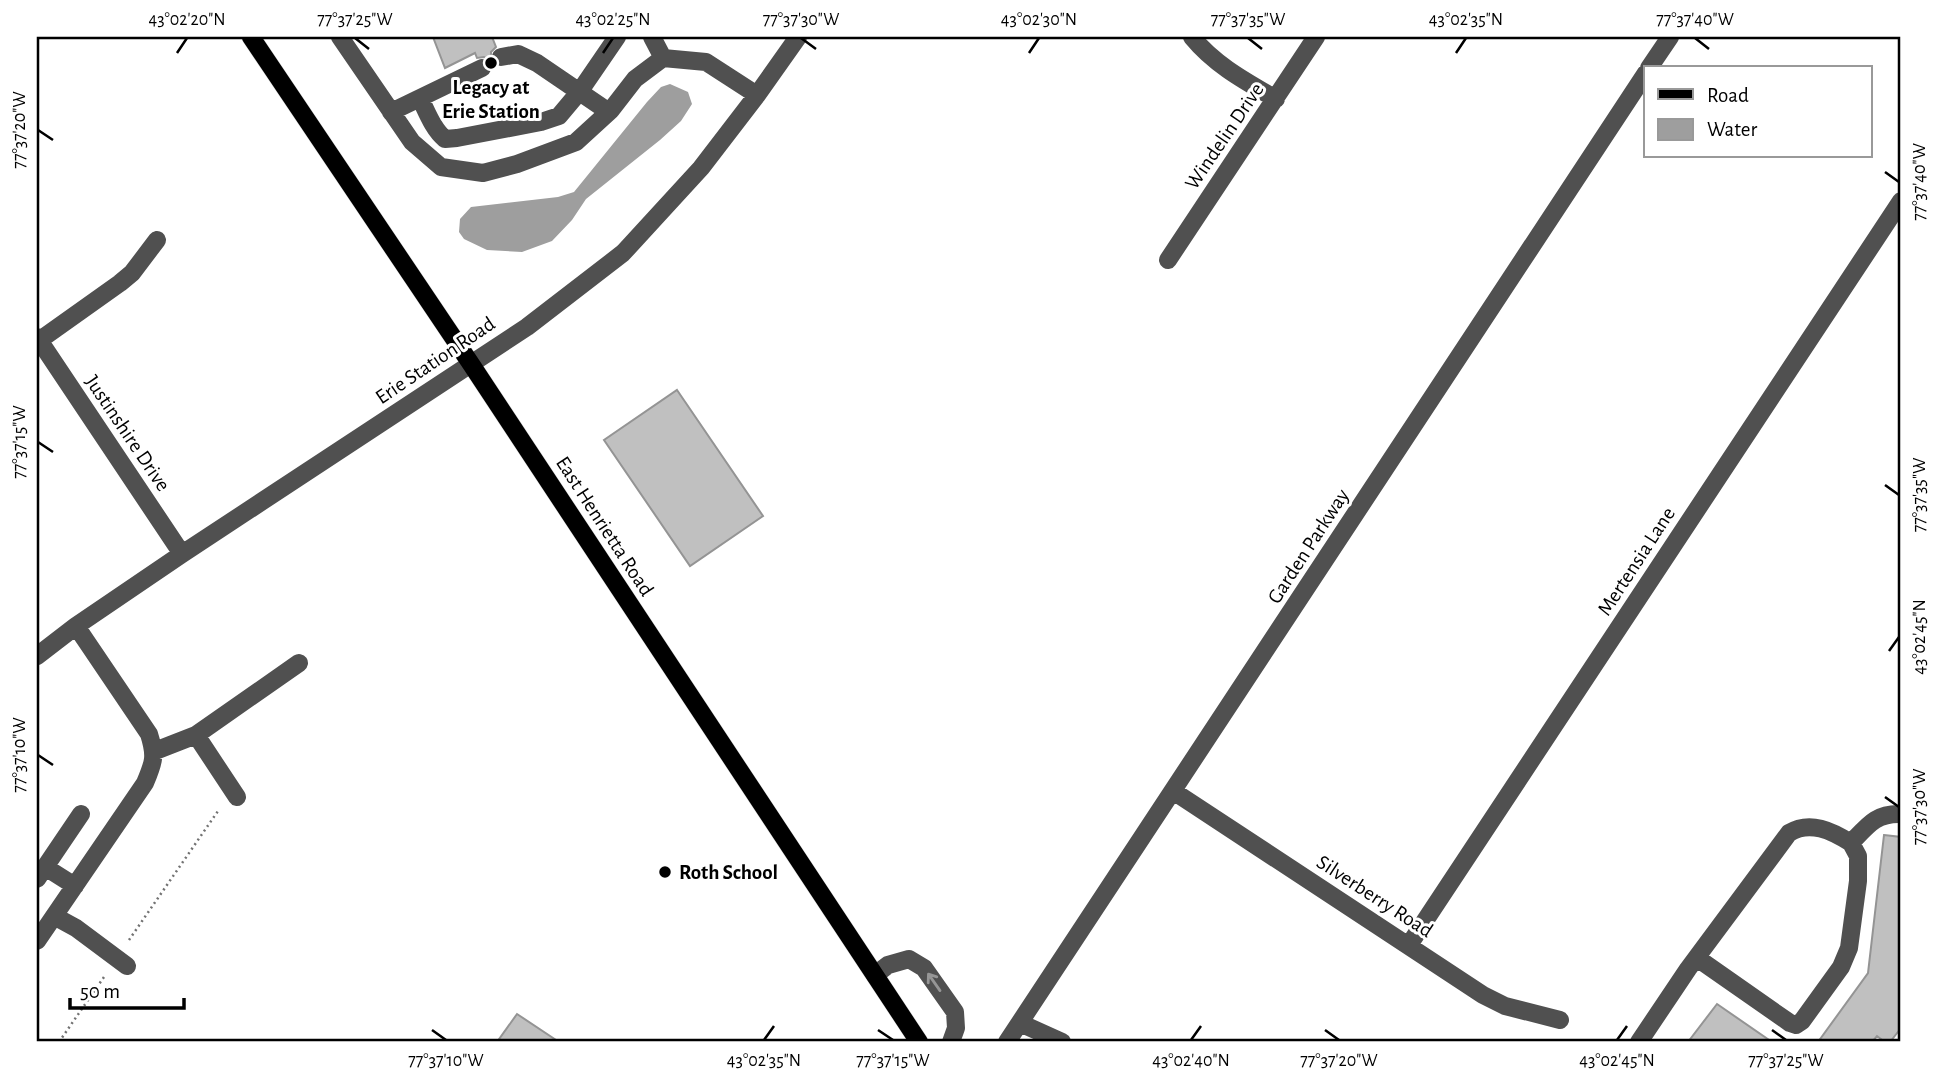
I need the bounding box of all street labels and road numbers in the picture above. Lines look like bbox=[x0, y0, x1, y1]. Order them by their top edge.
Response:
street label: Windelin Drive bbox=[1181, 79, 1268, 193]
street label: Erie Station Road bbox=[372, 313, 499, 408]
street label: Justinshire Drive bbox=[81, 372, 174, 495]
street label: East Henrietta Road bbox=[552, 453, 657, 600]
street label: Garden Parkway bbox=[1264, 485, 1353, 607]
street label: Mertensia Lane bbox=[1594, 503, 1679, 619]
street label: Silverberry Road bbox=[1313, 851, 1437, 942]

